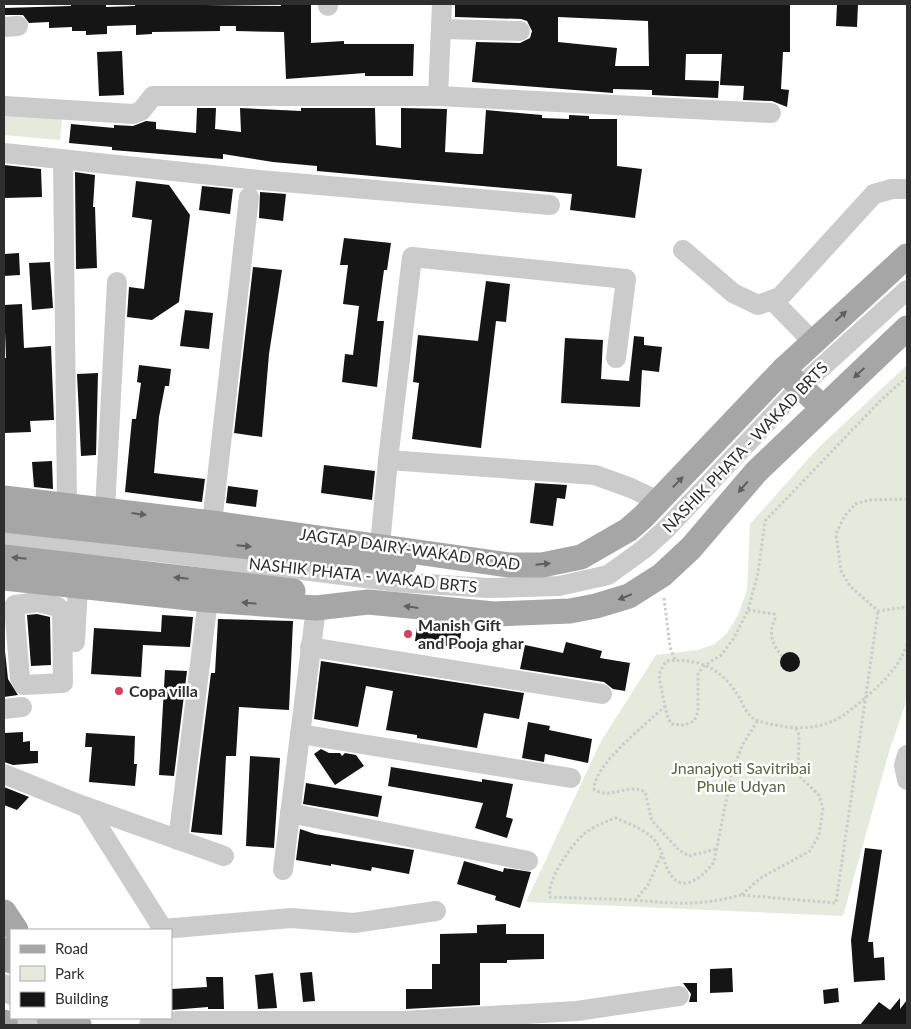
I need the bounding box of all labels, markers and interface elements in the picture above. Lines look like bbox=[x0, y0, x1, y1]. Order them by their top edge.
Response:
one-way arrow bbox=[835, 311, 848, 322]
street label: NASHIK PHATA - WAKAD BRTS bbox=[658, 357, 831, 536]
one-way arrow bbox=[853, 367, 865, 379]
one-way arrow bbox=[672, 476, 684, 488]
one-way arrow bbox=[737, 481, 749, 493]
one-way arrow bbox=[131, 510, 147, 518]
street label: JAGTAP DAIRY-WAKAD ROAD bbox=[299, 524, 522, 573]
one-way arrow bbox=[236, 542, 252, 550]
street label: NASHIK PHATA - WAKAD BRTS bbox=[248, 553, 478, 596]
one-way arrow bbox=[11, 554, 27, 562]
one-way arrow bbox=[535, 560, 551, 568]
one-way arrow bbox=[172, 573, 188, 581]
one-way arrow bbox=[618, 593, 632, 601]
one-way arrow bbox=[241, 599, 257, 607]
one-way arrow bbox=[402, 603, 418, 611]
place label: Manish Gift and Pooja ghar bbox=[418, 615, 524, 652]
marker: Manish Gift and Pooja ghar bbox=[402, 628, 414, 640]
place label: Copa villa bbox=[129, 681, 198, 700]
marker: Copa villa bbox=[113, 685, 125, 697]
park label: Jnanajyoti Savitribai Phule Udyan bbox=[671, 758, 811, 795]
legend bbox=[10, 929, 172, 1019]
text: Road bbox=[55, 939, 88, 957]
text: Park bbox=[55, 964, 85, 982]
text: Building bbox=[55, 989, 108, 1007]

